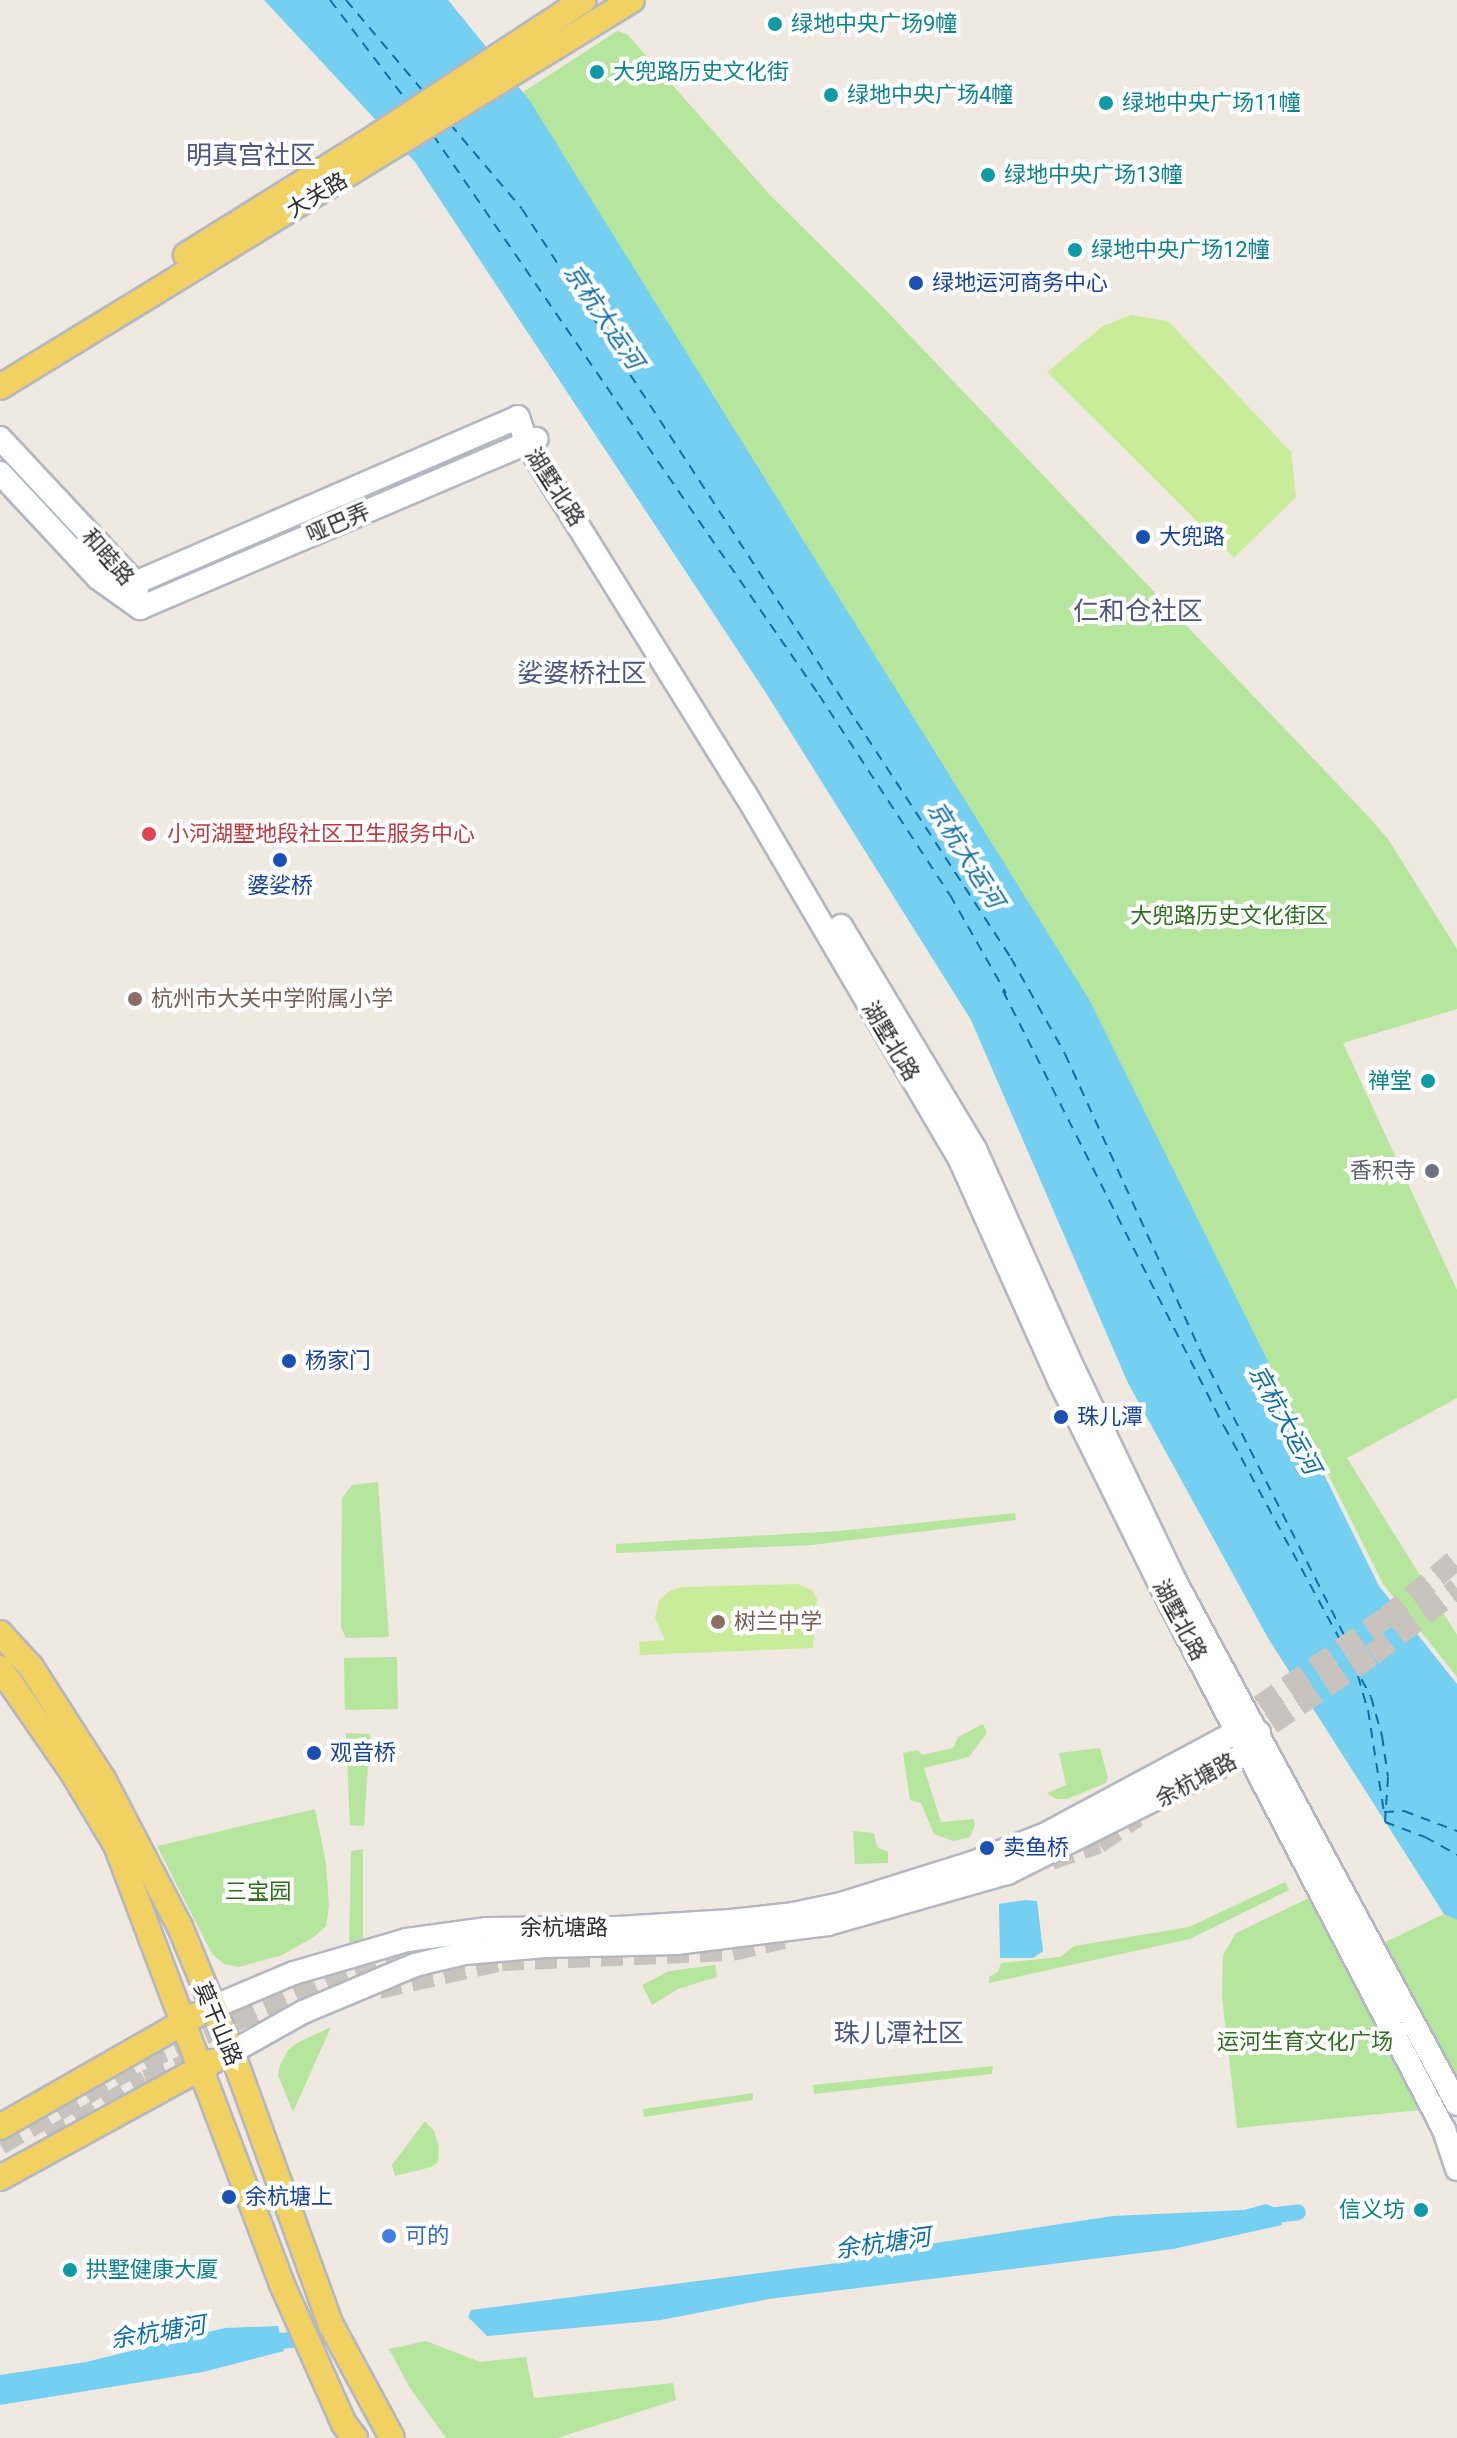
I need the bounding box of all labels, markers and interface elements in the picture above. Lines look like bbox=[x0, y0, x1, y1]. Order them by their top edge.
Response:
place label: 绿地中央广场9幢 bbox=[791, 11, 957, 37]
marker: 绿地中央广场9幢 bbox=[766, 15, 784, 33]
place label: 大兜路历史文化街 bbox=[613, 59, 789, 85]
marker: 大兜路历史文化街 bbox=[588, 63, 606, 81]
place label: 绿地中央广场4幢 bbox=[847, 82, 1013, 108]
marker: 绿地中央广场4幢 bbox=[822, 86, 840, 104]
place label: 绿地中央广场11幢 bbox=[1122, 90, 1301, 116]
marker: 绿地中央广场11幢 bbox=[1097, 94, 1115, 112]
district label: 明真宫社区 bbox=[186, 140, 316, 172]
place label: 绿地中央广场13幢 bbox=[1004, 162, 1183, 188]
marker: 绿地中央广场13幢 bbox=[979, 166, 997, 184]
street label: 大关路 bbox=[282, 167, 352, 223]
place label: 绿地中央广场12幢 bbox=[1091, 237, 1270, 263]
marker: 绿地中央广场12幢 bbox=[1066, 241, 1084, 259]
water label: 京杭大运河 bbox=[558, 259, 648, 375]
place label: 绿地运河商务中心 bbox=[932, 270, 1108, 296]
marker: 绿地运河商务中心 bbox=[907, 274, 925, 292]
street label: 湖墅北路 bbox=[520, 443, 590, 531]
street label: 哑巴弄 bbox=[302, 498, 374, 548]
street label: 和睦路 bbox=[76, 523, 140, 591]
place label: 大兜路 bbox=[1159, 524, 1225, 550]
marker: 大兜路 bbox=[1134, 528, 1152, 546]
district label: 仁和仓社区 bbox=[1073, 596, 1203, 628]
district label: 娑婆桥社区 bbox=[517, 658, 647, 690]
water label: 京杭大运河 bbox=[921, 796, 1009, 914]
place label: 小河湖墅地段社区卫生服务中心 bbox=[167, 821, 475, 847]
marker: 小河湖墅地段社区卫生服务中心 bbox=[138, 823, 160, 845]
marker: 婆娑桥 bbox=[271, 851, 289, 869]
place label: 婆娑桥 bbox=[247, 873, 313, 899]
park label: 大兜路历史文化街区 bbox=[1130, 903, 1328, 929]
place label: 杭州市大关中学附属小学 bbox=[151, 986, 393, 1012]
marker: 杭州市大关中学附属小学 bbox=[126, 990, 144, 1008]
street label: 湖墅北路 bbox=[857, 996, 925, 1086]
place label: 禅堂 bbox=[1368, 1068, 1412, 1094]
marker: 禅堂 bbox=[1419, 1072, 1437, 1090]
place label: 香积寺 bbox=[1350, 1158, 1416, 1184]
marker: 香积寺 bbox=[1423, 1162, 1441, 1180]
place label: 杨家门 bbox=[305, 1348, 371, 1374]
marker: 杨家门 bbox=[280, 1352, 298, 1370]
water label: 京杭大运河 bbox=[1242, 1361, 1326, 1479]
place label: 珠儿潭 bbox=[1077, 1404, 1143, 1430]
marker: 珠儿潭 bbox=[1052, 1408, 1070, 1426]
street label: 湖墅北路 bbox=[1148, 1575, 1212, 1665]
place label: 树兰中学 bbox=[734, 1609, 822, 1635]
marker: 树兰中学 bbox=[709, 1613, 727, 1631]
place label: 观音桥 bbox=[330, 1740, 396, 1766]
marker: 观音桥 bbox=[305, 1744, 323, 1762]
street label: 余杭塘路 bbox=[1151, 1748, 1241, 1812]
place label: 卖鱼桥 bbox=[1003, 1835, 1069, 1861]
marker: 卖鱼桥 bbox=[978, 1839, 996, 1857]
park label: 三宝园 bbox=[225, 1879, 291, 1905]
street label: 余杭塘路 bbox=[520, 1915, 608, 1941]
street label: 莫干山路 bbox=[189, 1978, 247, 2070]
district label: 珠儿潭社区 bbox=[834, 2018, 964, 2050]
park label: 运河生育文化广场 bbox=[1217, 2029, 1393, 2055]
place label: 余杭塘上 bbox=[245, 2184, 333, 2210]
marker: 余杭塘上 bbox=[220, 2188, 238, 2206]
place label: 信义坊 bbox=[1339, 2197, 1405, 2223]
marker: 信义坊 bbox=[1412, 2201, 1430, 2219]
place label: 可的 bbox=[405, 2223, 449, 2249]
water label: 余杭塘河 bbox=[833, 2223, 933, 2265]
marker: 可的 bbox=[380, 2227, 398, 2245]
place label: 拱墅健康大厦 bbox=[86, 2257, 218, 2283]
marker: 拱墅健康大厦 bbox=[61, 2261, 79, 2279]
water label: 余杭塘河 bbox=[108, 2311, 208, 2355]

